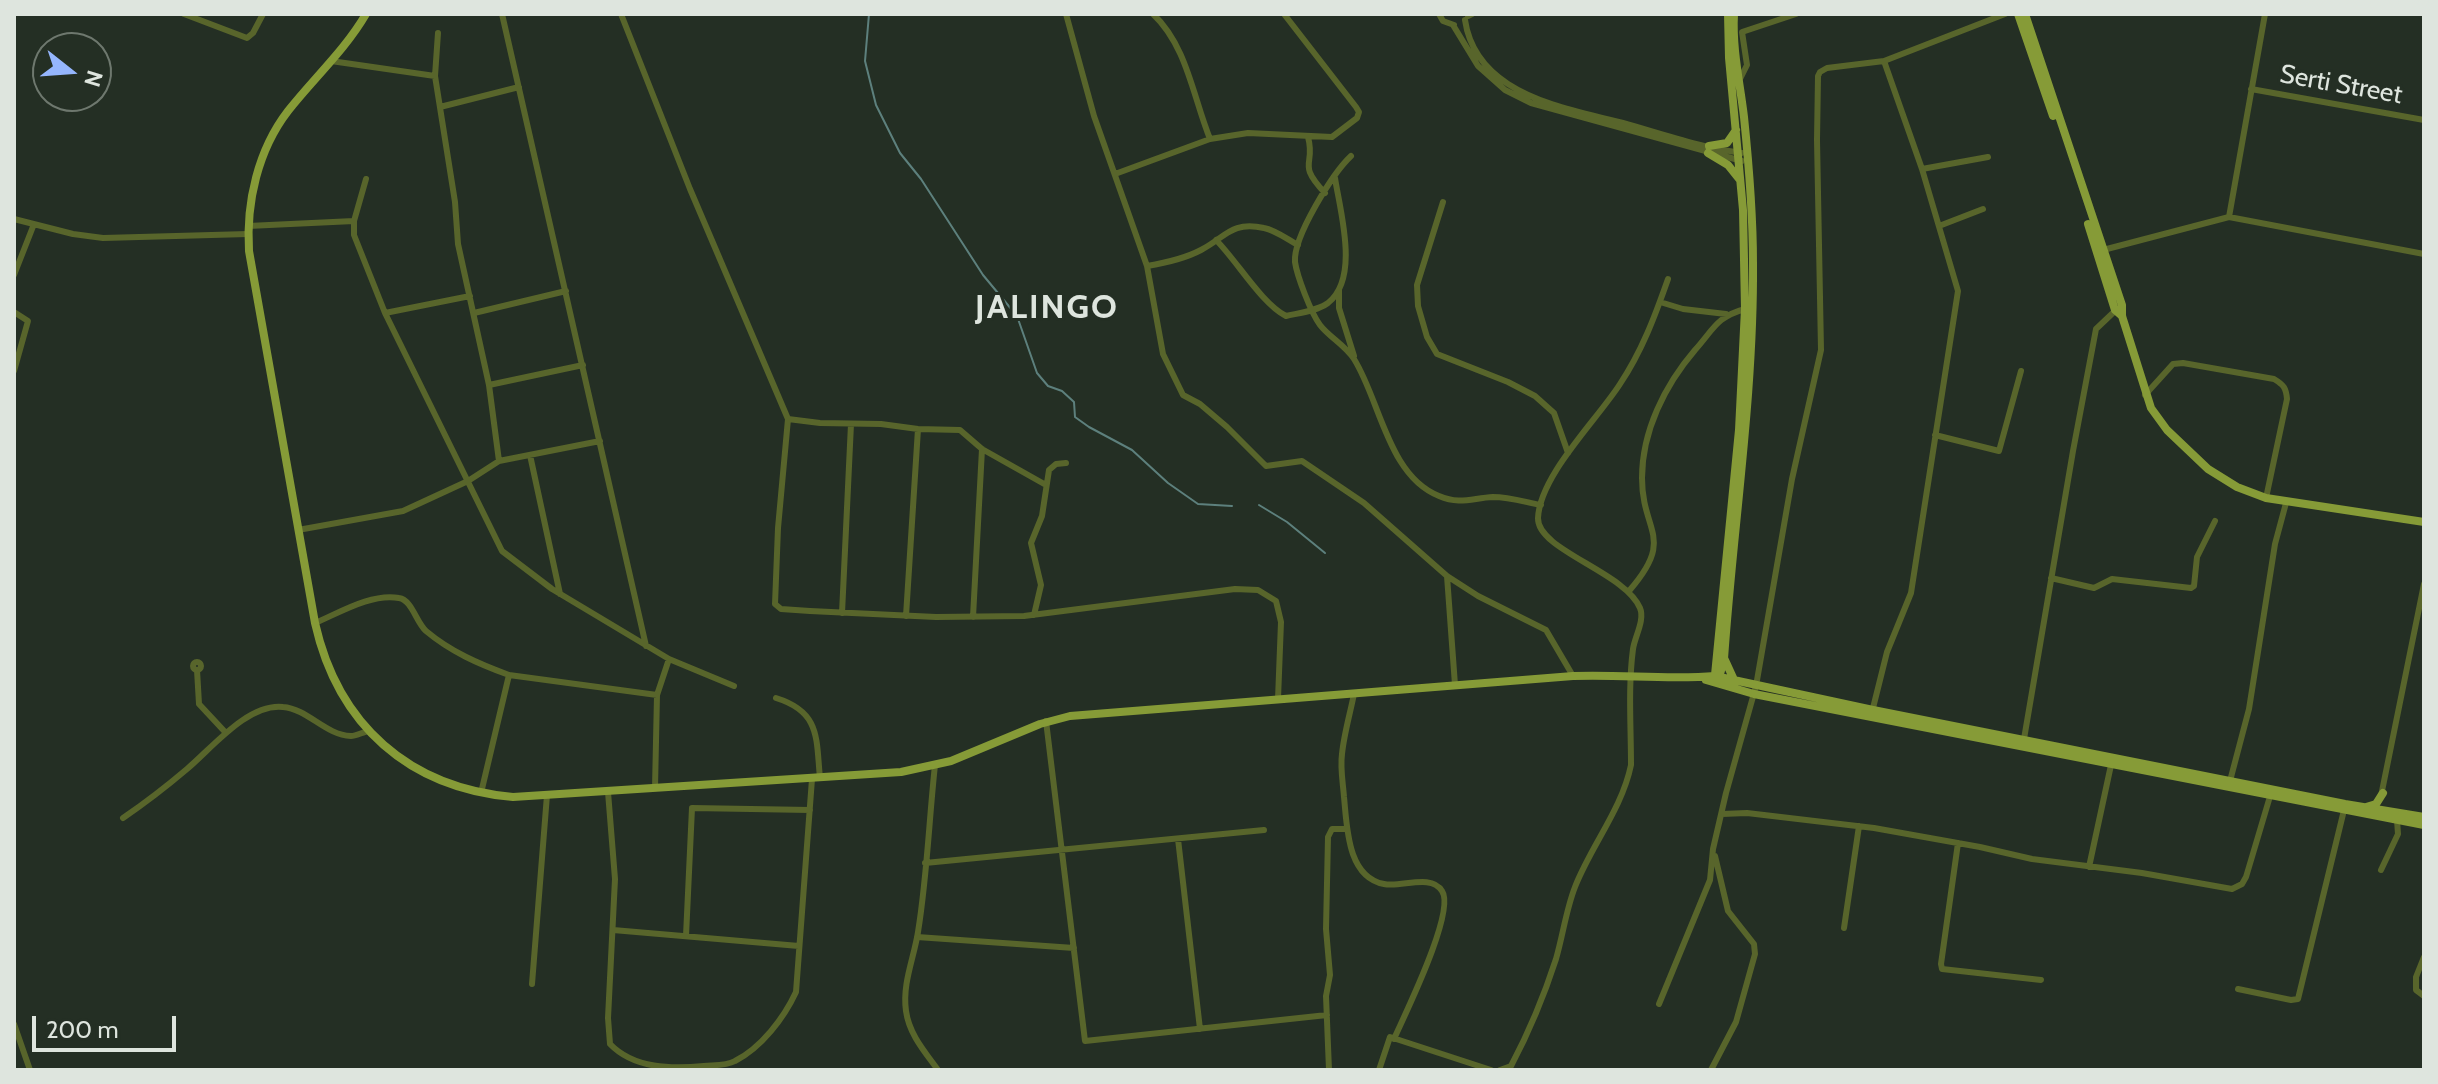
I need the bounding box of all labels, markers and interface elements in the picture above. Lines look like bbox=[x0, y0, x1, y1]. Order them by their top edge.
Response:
north arrow bbox=[32, 32, 112, 112]
street label: Serti Street bbox=[2277, 59, 2405, 111]
text: N bbox=[78, 67, 109, 90]
district label: JALINGO bbox=[975, 288, 1119, 328]
scale bar bbox=[36, 1000, 180, 1050]
text: 200 m bbox=[46, 1015, 119, 1044]

